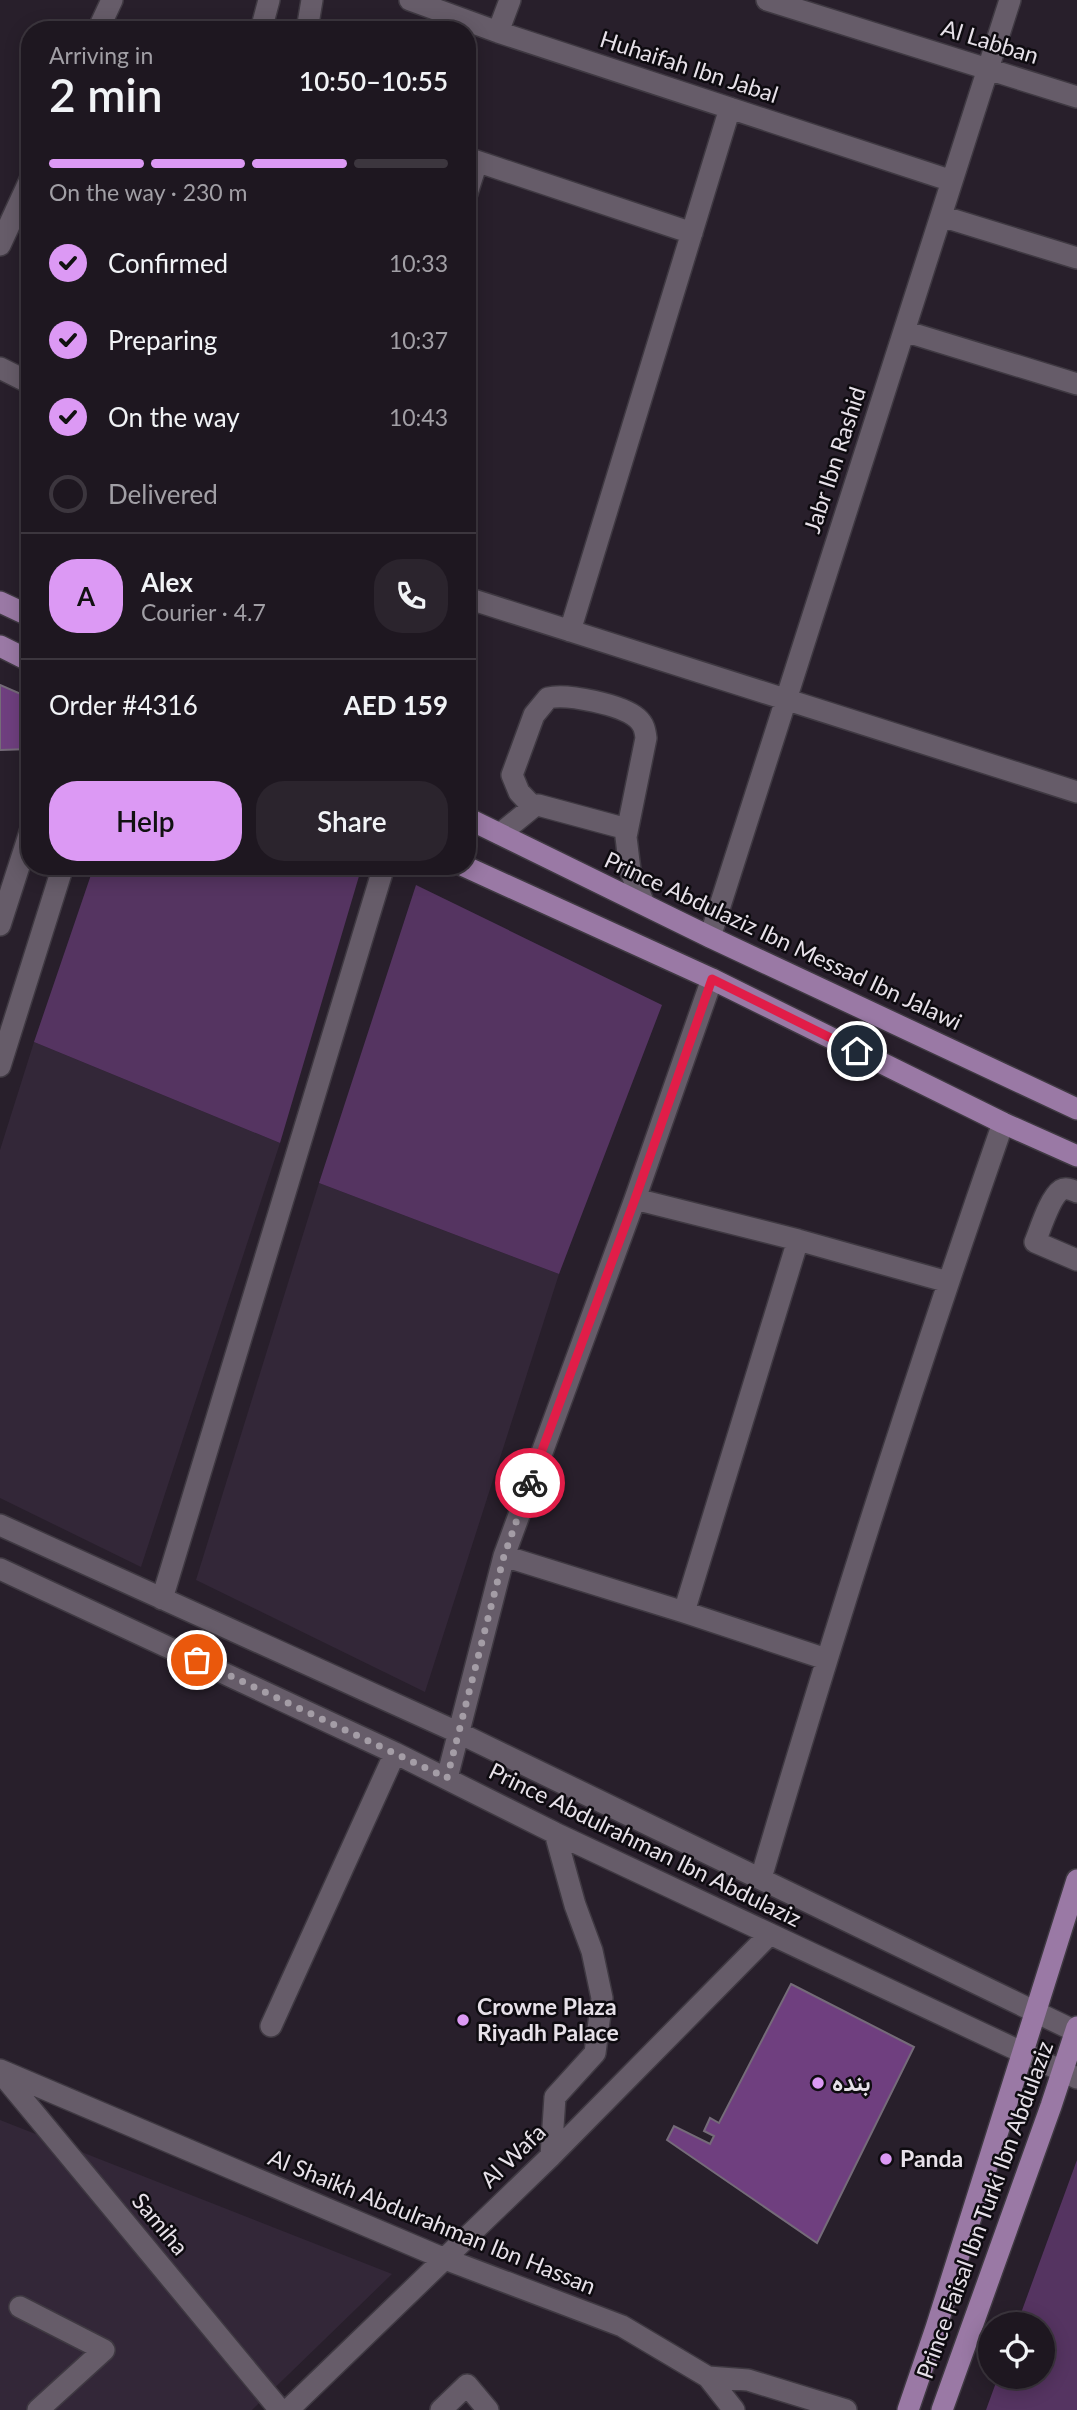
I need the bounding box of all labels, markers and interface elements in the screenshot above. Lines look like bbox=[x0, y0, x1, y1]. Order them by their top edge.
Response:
street label: Al Labban bbox=[938, 13, 1042, 69]
street label: Huhaifah Ibn Jabal bbox=[597, 24, 782, 108]
text: Arriving in bbox=[49, 41, 153, 69]
text: 10:50–10:55 bbox=[299, 65, 448, 97]
text: 2 min bbox=[49, 67, 163, 122]
text: On the way · 230 m bbox=[49, 178, 248, 206]
icon: check bbox=[49, 244, 87, 282]
text: Confirmed bbox=[108, 247, 228, 279]
text: 10:33 bbox=[389, 249, 448, 277]
icon: check bbox=[49, 321, 87, 359]
text: Preparing bbox=[108, 324, 217, 356]
text: 10:37 bbox=[389, 326, 448, 354]
street label: Jabr Ibn Rashid bbox=[797, 383, 871, 536]
icon: check bbox=[49, 398, 87, 436]
text: On the way bbox=[108, 401, 240, 433]
text: 10:43 bbox=[389, 403, 448, 431]
text: Delivered bbox=[108, 478, 218, 510]
button: phone bbox=[374, 559, 448, 633]
text: Alex bbox=[141, 566, 193, 598]
text: A bbox=[77, 580, 95, 612]
text: Courier · 4.7 bbox=[141, 598, 266, 626]
text: Order #4316 bbox=[49, 689, 198, 721]
text: AED 159 bbox=[344, 689, 448, 721]
button: Help bbox=[49, 781, 242, 861]
button: Share bbox=[256, 781, 448, 861]
street label: Prince Abdulaziz Ibn Messad Ibn Jalawi bbox=[600, 845, 966, 1035]
pin bbox=[827, 1021, 887, 1081]
icon: home bbox=[838, 1032, 876, 1070]
courier bbox=[495, 1448, 565, 1518]
icon: bike bbox=[511, 1464, 549, 1502]
pin bbox=[167, 1630, 227, 1690]
icon: bag bbox=[178, 1641, 216, 1679]
street label: Prince Abdulrahman Ibn Abdulaziz bbox=[485, 1756, 806, 1932]
place label: Crowne Plaza Riyadh Palace bbox=[477, 1992, 619, 2046]
marker: Crowne Plaza Riyadh Palace bbox=[455, 2012, 471, 2028]
street label: Prince Faisal Ibn Turki Ibn Abdulaziz bbox=[910, 2037, 1058, 2382]
place label: بنده bbox=[832, 2068, 870, 2097]
marker: بنده bbox=[810, 2075, 826, 2091]
street label: Al Wafa bbox=[474, 2118, 551, 2193]
street label: Al Shaikh Abdulrahman Ibn Hassan bbox=[265, 2142, 600, 2300]
place label: Panda bbox=[900, 2144, 963, 2172]
marker: Panda bbox=[878, 2151, 894, 2167]
street label: Samiha bbox=[127, 2187, 195, 2260]
map controls bbox=[978, 2312, 1055, 2389]
button: locate bbox=[978, 2312, 1055, 2389]

